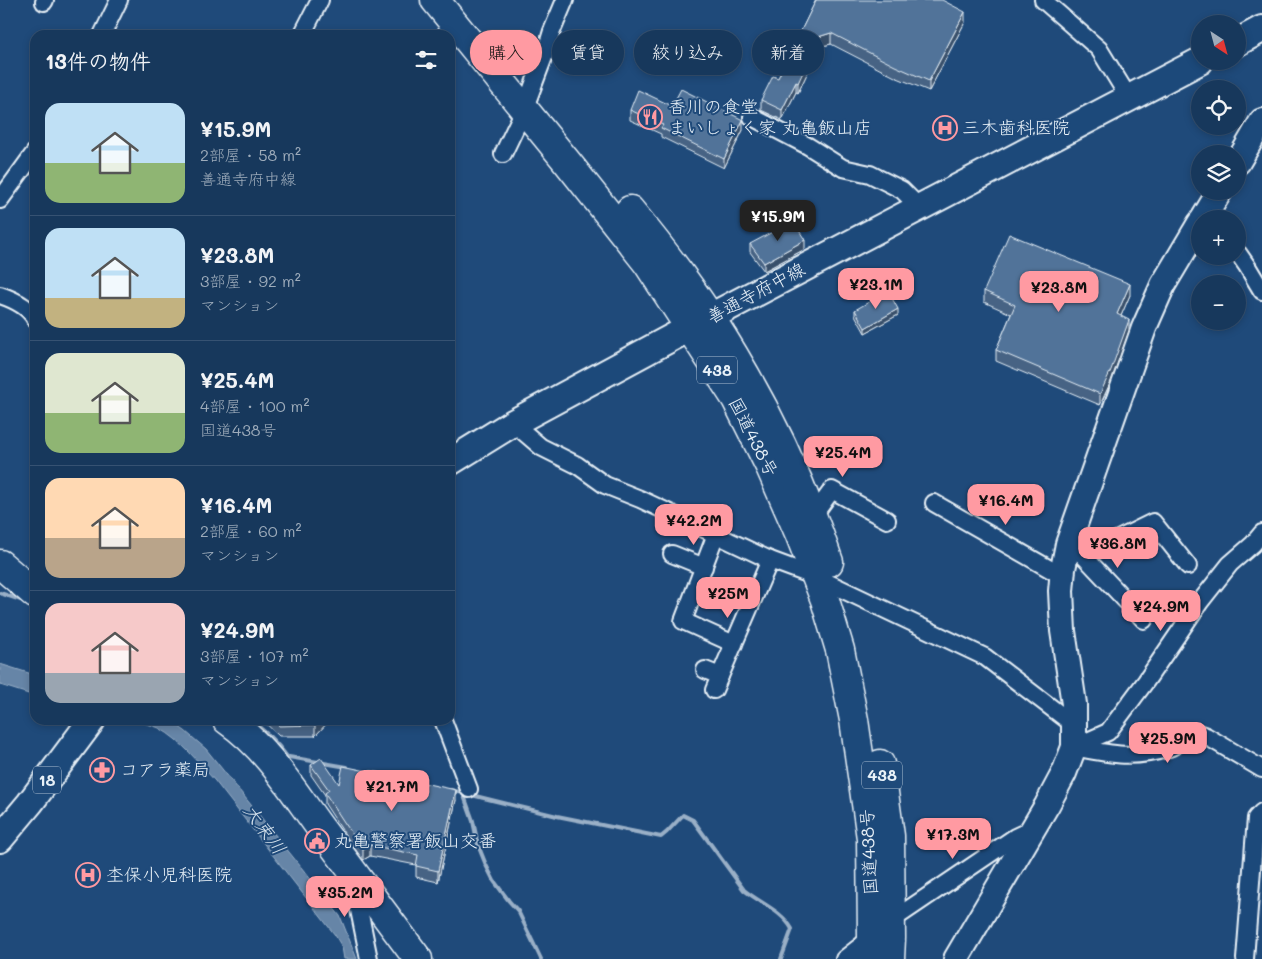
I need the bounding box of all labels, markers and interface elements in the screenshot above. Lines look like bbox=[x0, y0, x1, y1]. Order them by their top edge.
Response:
north arrow bbox=[1191, 15, 1246, 70]
map controls bbox=[1191, 15, 1246, 330]
chip: 購入 bbox=[470, 30, 542, 75]
chip: 賃貸 bbox=[552, 30, 624, 75]
chip: 絞り込み bbox=[634, 30, 742, 75]
chip: 新着 bbox=[752, 30, 824, 75]
icon: filters bbox=[412, 46, 440, 74]
text: 13件の物件 bbox=[45, 47, 151, 74]
button: locate bbox=[1191, 80, 1246, 135]
place label: 香川の食堂 まいしょく家 丸亀飯山店 bbox=[668, 94, 872, 139]
restaurant icon: 香川の食堂 まいしょく家 丸亀飯山店 bbox=[637, 104, 663, 130]
text: ¥15.9M bbox=[200, 115, 271, 142]
hospital icon: 三木歯科医院 bbox=[932, 115, 958, 141]
place label: 三木歯科医院 bbox=[962, 115, 1070, 139]
icon: home bbox=[85, 123, 145, 183]
text: 2部屋 · 58 m² bbox=[200, 144, 301, 165]
button: layers bbox=[1191, 145, 1246, 200]
text: 善通寺府中線 bbox=[200, 168, 296, 189]
pin: ¥15.9M bbox=[737, 200, 819, 242]
text: ¥15.9M bbox=[751, 205, 805, 226]
button: + bbox=[1191, 210, 1246, 265]
text: ¥23.8M bbox=[200, 241, 275, 268]
icon: home bbox=[85, 248, 145, 308]
street label: 善通寺府中線 bbox=[702, 256, 809, 328]
pin: ¥23.1M bbox=[835, 268, 917, 310]
text: 3部屋 · 92 m² bbox=[200, 270, 301, 291]
pin: ¥23.8M bbox=[1018, 270, 1100, 313]
text: ¥23.1M bbox=[849, 273, 903, 294]
button: − bbox=[1191, 275, 1246, 330]
text: ¥23.8M bbox=[1031, 276, 1087, 297]
text: マンション bbox=[200, 294, 279, 315]
road number: 438 bbox=[697, 356, 737, 384]
text: ¥25.4M bbox=[200, 366, 275, 393]
icon: home bbox=[85, 373, 145, 433]
street label: 国道438号 bbox=[724, 393, 784, 480]
text: 4部屋 · 100 m² bbox=[200, 395, 309, 416]
text: 国道438号 bbox=[200, 419, 276, 440]
pin: ¥25.4M bbox=[802, 436, 884, 478]
text: ¥25.4M bbox=[815, 441, 871, 462]
pin: ¥16.4M bbox=[965, 484, 1047, 526]
text: ¥16.4M bbox=[978, 489, 1034, 510]
text: ¥16.4M bbox=[200, 491, 273, 518]
icon: home bbox=[85, 498, 145, 558]
pin: ¥42.2M bbox=[653, 504, 735, 546]
text: ¥42.2M bbox=[666, 509, 722, 530]
text: 2部屋 · 60 m² bbox=[200, 520, 302, 541]
pin: ¥36.8M bbox=[1077, 526, 1159, 569]
text: ¥36.8M bbox=[1089, 532, 1147, 553]
text: マンション bbox=[200, 544, 279, 565]
pin: ¥25M bbox=[698, 576, 758, 619]
text: ¥25M bbox=[707, 582, 749, 603]
pin: ¥24.9M bbox=[1120, 590, 1202, 632]
text: ¥24.9M bbox=[1132, 595, 1190, 616]
text: ¥24.9M bbox=[200, 616, 275, 643]
icon: home bbox=[85, 623, 145, 683]
text: 3部屋 · 107 m² bbox=[200, 645, 308, 666]
text: マンション bbox=[200, 669, 279, 690]
pin: ¥25.9M bbox=[1127, 722, 1209, 764]
text: ¥25.9M bbox=[1140, 727, 1196, 748]
pharmacy icon: コアラ薬局 bbox=[89, 757, 115, 783]
place label: コアラ薬局 bbox=[120, 757, 210, 781]
road number: 438 bbox=[862, 762, 902, 788]
road number: 18 bbox=[33, 766, 61, 794]
pin: ¥21.7M bbox=[351, 770, 433, 812]
text: ¥21.7M bbox=[365, 775, 419, 796]
water label: 大束川 bbox=[239, 798, 292, 859]
street label: 国道438号 bbox=[854, 808, 882, 896]
pin: ¥17.3M bbox=[912, 818, 994, 860]
text: ¥17.3M bbox=[926, 823, 980, 844]
public building icon: 丸亀警察署飯山交番 bbox=[304, 828, 330, 854]
place label: 丸亀警察署飯山交番 bbox=[334, 828, 496, 852]
hospital icon: 杢保小児科医院 bbox=[75, 862, 101, 888]
place label: 杢保小児科医院 bbox=[106, 862, 232, 886]
pin: ¥35.2M bbox=[304, 876, 386, 918]
text: ¥35.2M bbox=[317, 881, 373, 902]

